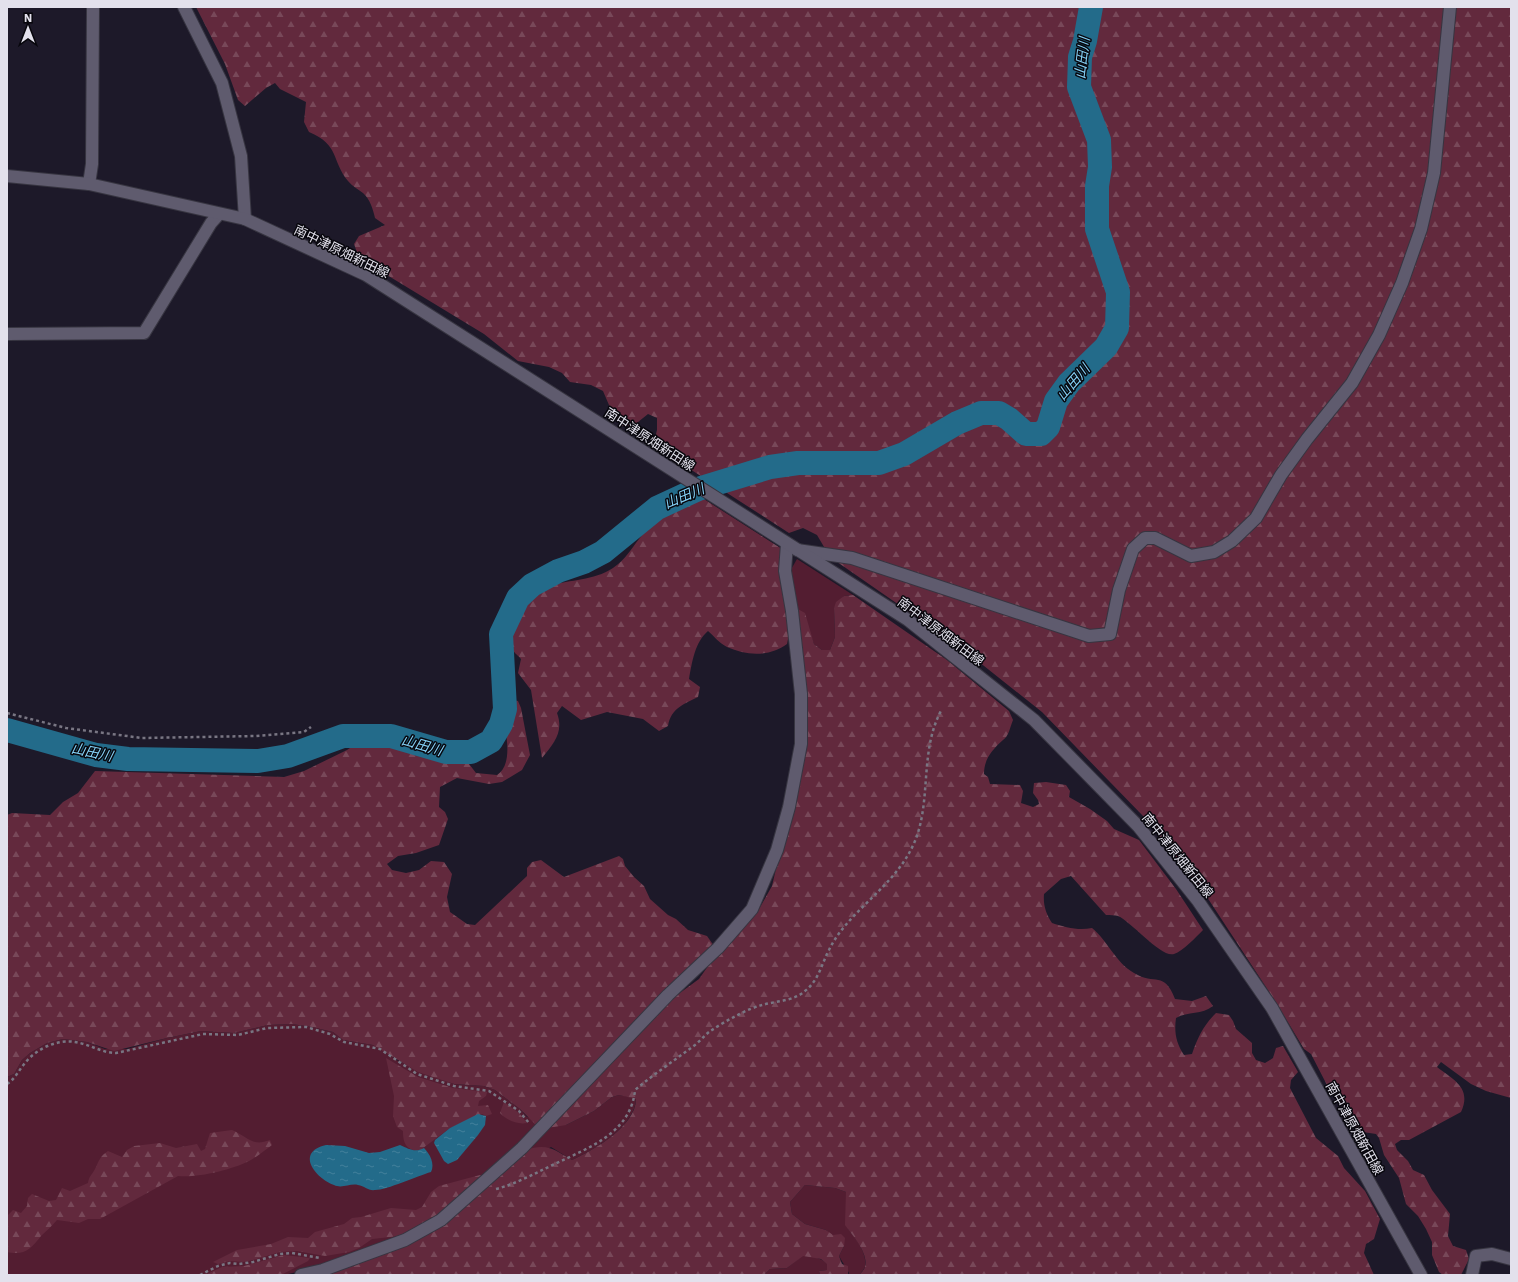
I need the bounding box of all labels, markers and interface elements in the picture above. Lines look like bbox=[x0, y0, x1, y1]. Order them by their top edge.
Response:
north arrow bbox=[8, 8, 48, 48]
text: N bbox=[24, 12, 32, 25]
water label: 山田川 bbox=[1072, 34, 1093, 80]
street label: 南中津原畑新田線 bbox=[292, 222, 392, 281]
water label: 山田川 bbox=[1053, 359, 1094, 403]
street label: 南中津原畑新田線 bbox=[602, 405, 697, 474]
water label: 山田川 bbox=[662, 480, 708, 512]
street label: 南中津原畑新田線 bbox=[895, 594, 987, 669]
water label: 山田川 bbox=[400, 732, 446, 759]
water label: 山田川 bbox=[70, 740, 116, 765]
street label: 南中津原畑新田線 bbox=[1139, 810, 1216, 900]
street label: 南中津原畑新田線 bbox=[1323, 1079, 1386, 1177]

